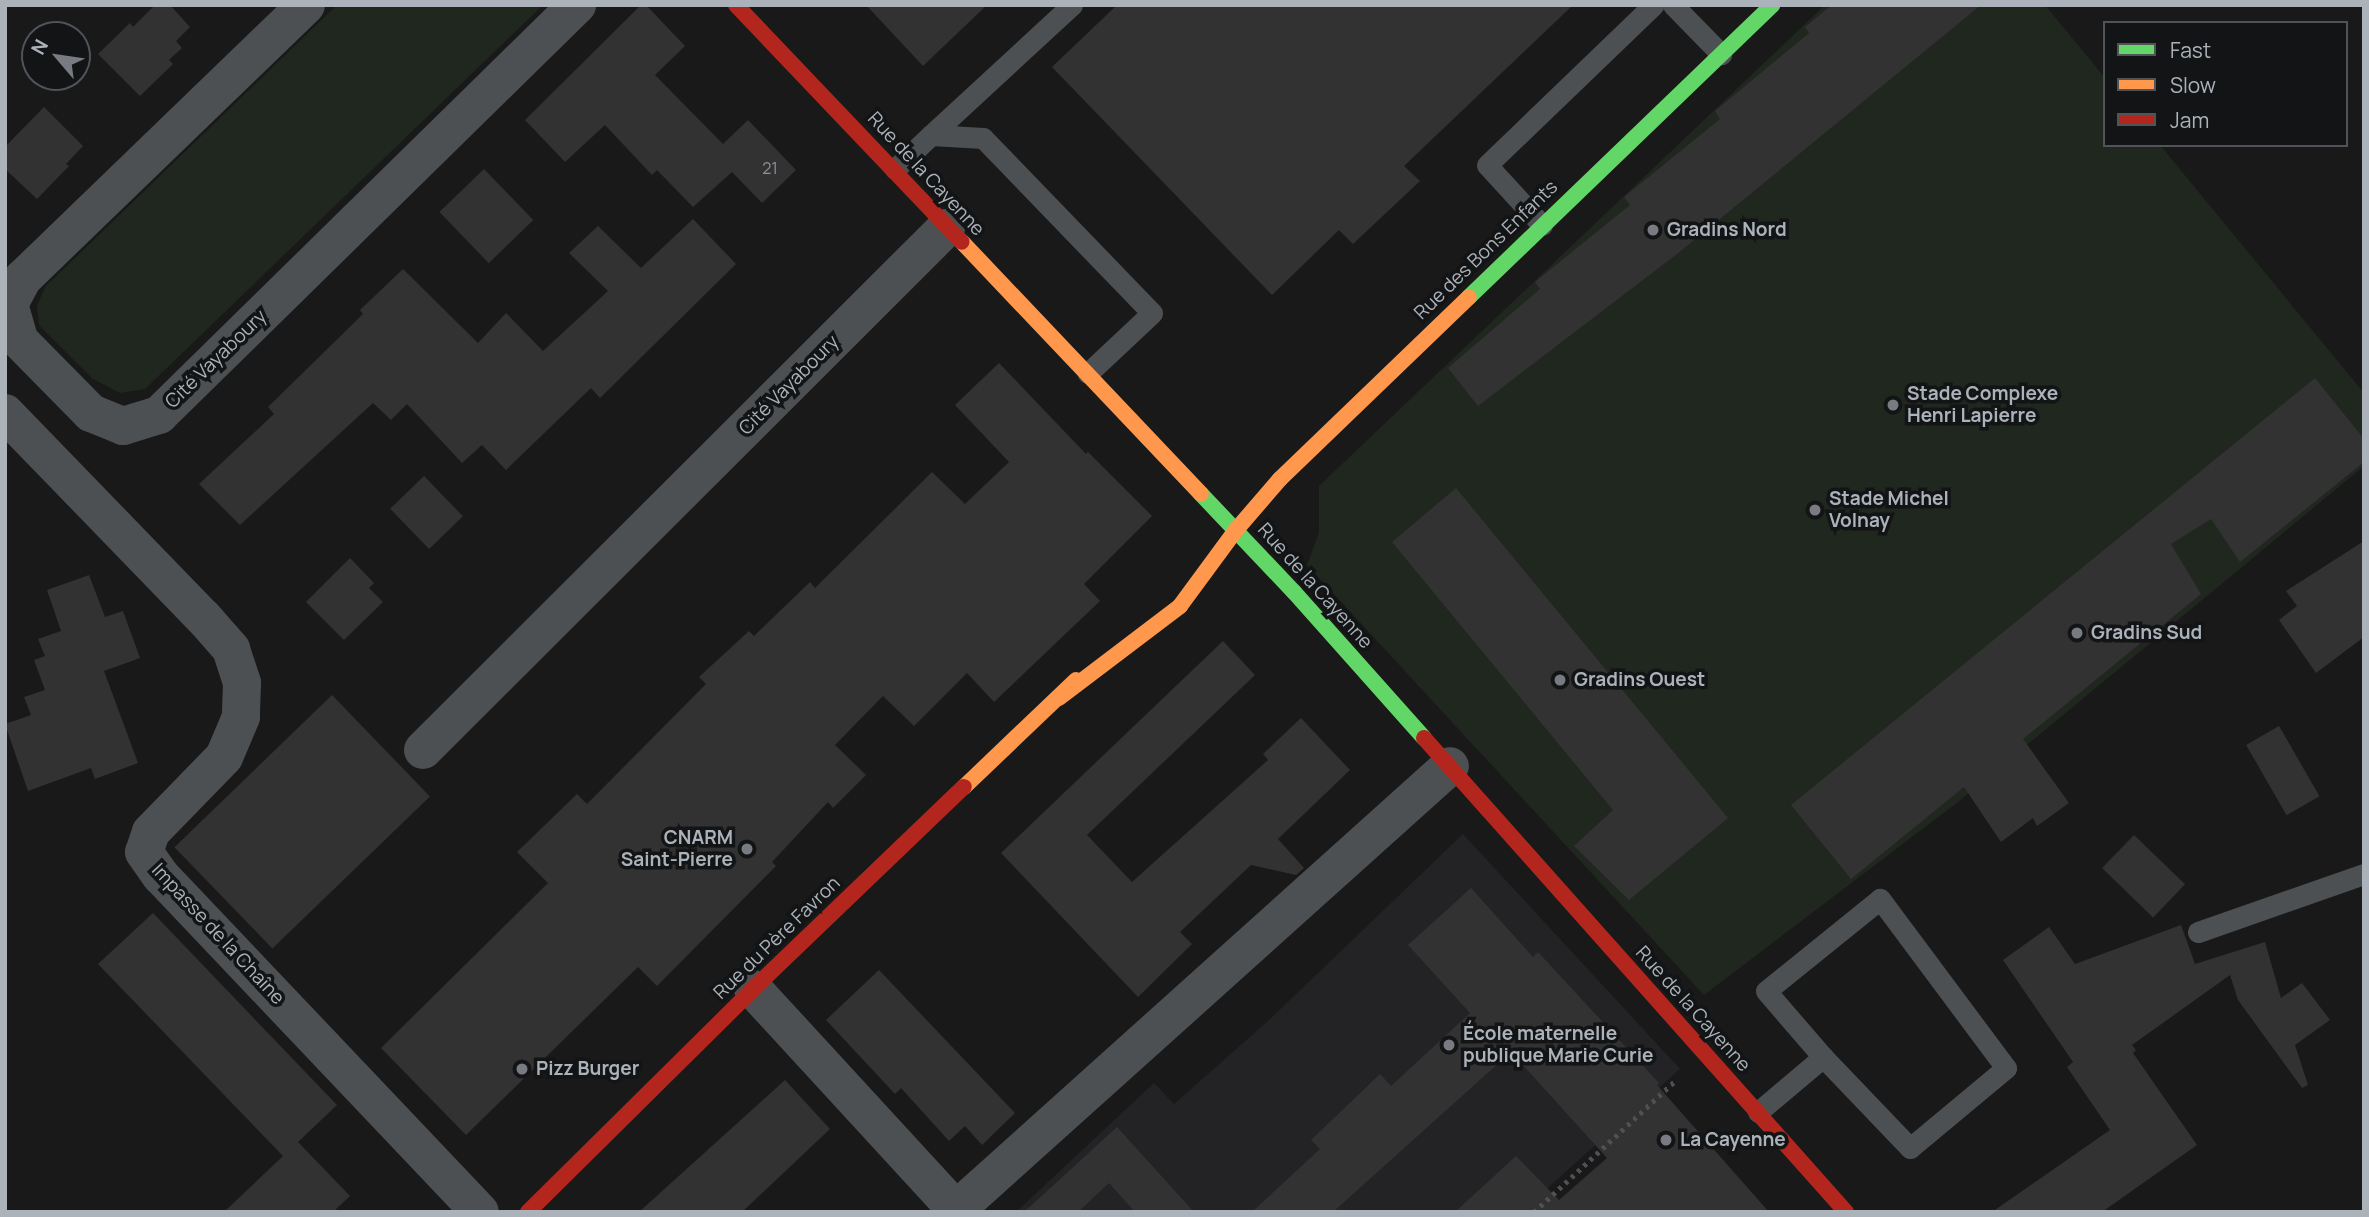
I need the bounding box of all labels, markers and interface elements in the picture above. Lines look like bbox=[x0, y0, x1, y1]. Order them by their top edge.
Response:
north arrow bbox=[21, 21, 91, 91]
legend bbox=[2103, 21, 2348, 147]
text: N bbox=[25, 35, 54, 59]
text: Fast bbox=[2170, 36, 2211, 64]
text: Slow bbox=[2170, 71, 2216, 99]
text: Jam bbox=[2170, 106, 2209, 134]
street label: Rue de la Cayenne bbox=[863, 107, 989, 241]
house number: 21 bbox=[762, 158, 778, 178]
street label: Rue des Bons Enfants bbox=[1410, 176, 1562, 324]
place label: Gradins Nord bbox=[1667, 219, 1787, 241]
marker: Gradins Nord bbox=[1645, 222, 1661, 238]
street label: Cité Vayaboury bbox=[161, 305, 271, 413]
street label: Cité Vayaboury bbox=[734, 330, 844, 440]
place label: Stade Complexe Henri Lapierre bbox=[1907, 383, 2058, 427]
marker: Stade Complexe Henri Lapierre bbox=[1885, 397, 1901, 413]
place label: Stade Michel Volnay bbox=[1829, 488, 1949, 532]
marker: Stade Michel Volnay bbox=[1807, 502, 1823, 518]
street label: Rue de la Cayenne bbox=[1253, 519, 1377, 653]
place label: Gradins Sud bbox=[2091, 622, 2202, 644]
marker: Gradins Sud bbox=[2069, 625, 2085, 641]
place label: Gradins Ouest bbox=[1574, 669, 1705, 691]
marker: Gradins Ouest bbox=[1552, 672, 1568, 688]
place label: CNARM Saint-Pierre bbox=[621, 827, 733, 871]
marker: CNARM Saint-Pierre bbox=[739, 841, 755, 857]
street label: Impasse de la Chaîne bbox=[147, 859, 289, 1009]
street label: Rue du Père Favron bbox=[709, 872, 845, 1004]
street label: Rue de la Cayenne bbox=[1631, 942, 1755, 1076]
place label: École maternelle publique Marie Curie bbox=[1463, 1023, 1653, 1067]
marker: École maternelle publique Marie Curie bbox=[1441, 1037, 1457, 1053]
place label: Pizz Burger bbox=[536, 1058, 639, 1080]
marker: Pizz Burger bbox=[514, 1061, 530, 1077]
place label: La Cayenne bbox=[1680, 1129, 1786, 1151]
marker: La Cayenne bbox=[1658, 1132, 1674, 1148]

